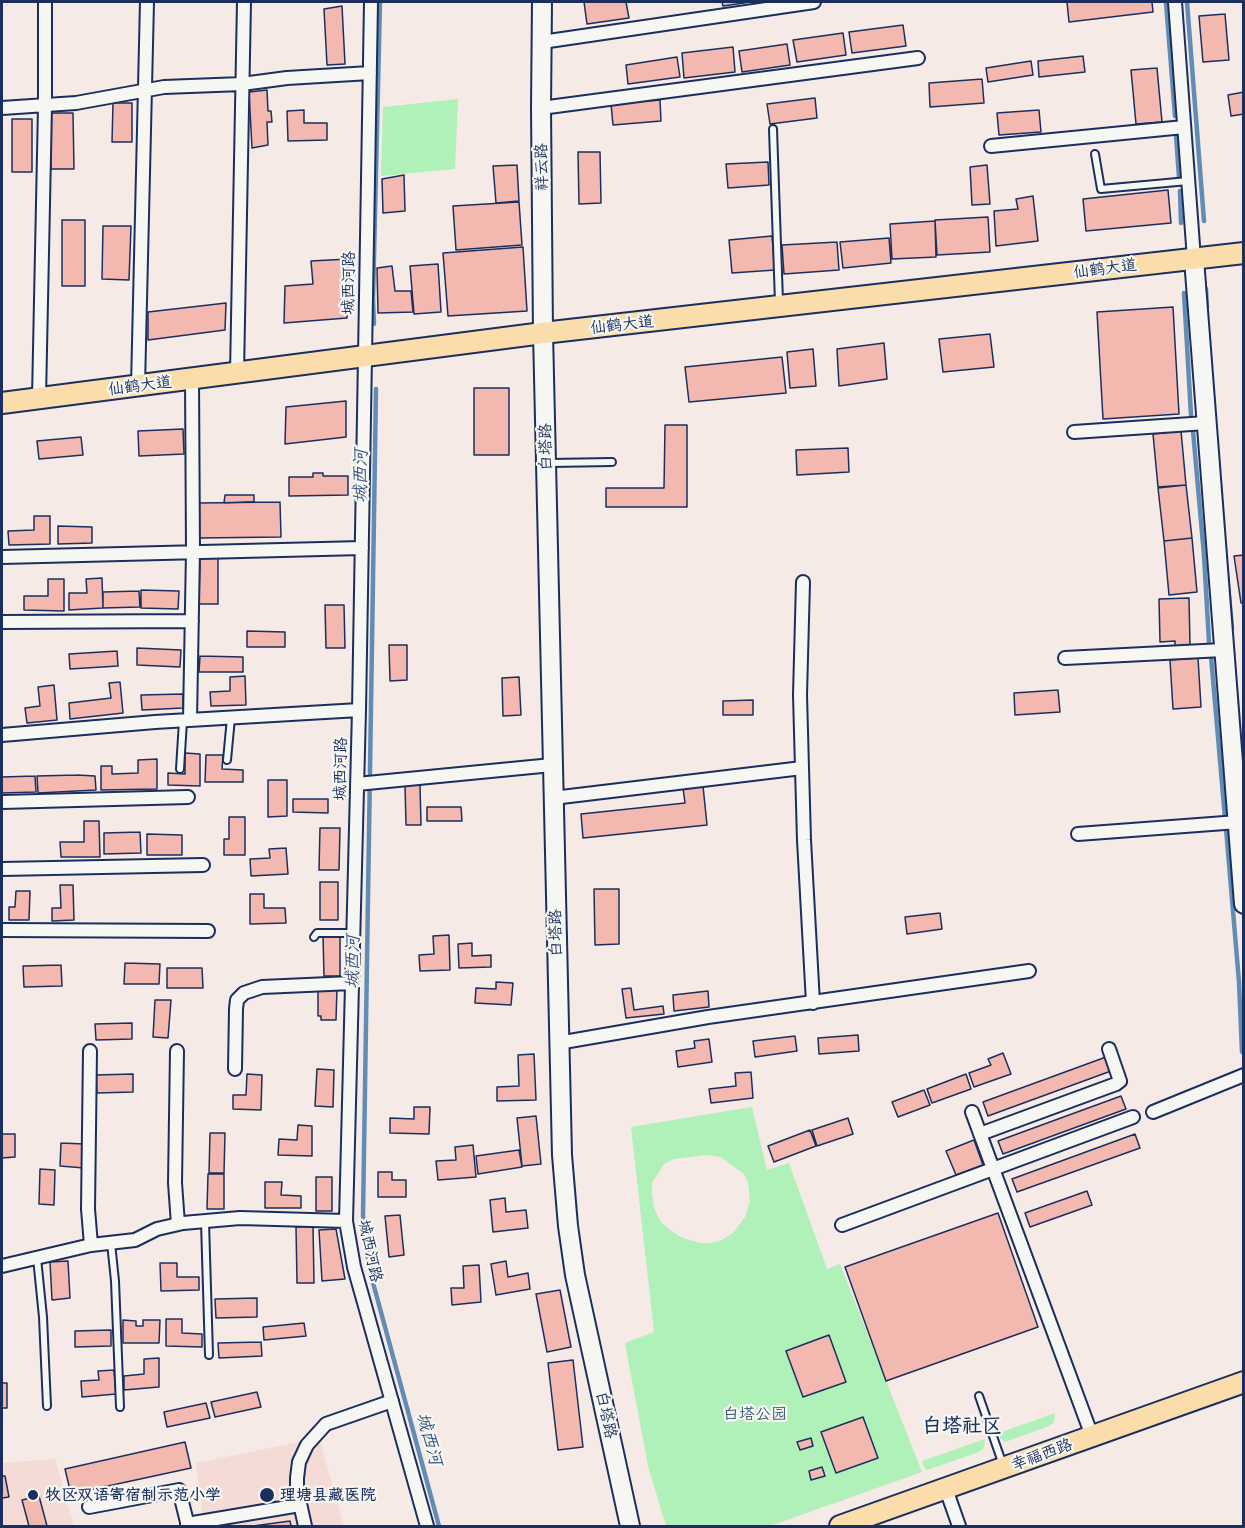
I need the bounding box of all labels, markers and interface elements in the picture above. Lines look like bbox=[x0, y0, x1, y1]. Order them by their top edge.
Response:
street label: 祥云路 bbox=[532, 143, 552, 191]
street label: 城西河路 bbox=[339, 251, 359, 315]
street label: 仙鹤大道 bbox=[1072, 256, 1138, 282]
street label: 仙鹤大道 bbox=[589, 312, 655, 338]
street label: 仙鹤大道 bbox=[107, 373, 173, 399]
street label: 白塔路 bbox=[536, 423, 556, 471]
water label: 城西河 bbox=[350, 449, 372, 503]
street label: 城西河路 bbox=[331, 737, 351, 801]
street label: 白塔路 bbox=[546, 909, 566, 957]
water label: 城西河 bbox=[342, 935, 364, 989]
street label: 城西河路 bbox=[354, 1218, 386, 1284]
street label: 白塔路 bbox=[592, 1390, 620, 1440]
park label: 白塔公园 bbox=[723, 1404, 787, 1424]
water label: 城西河 bbox=[412, 1410, 446, 1468]
district label: 白塔社区 bbox=[922, 1414, 1002, 1438]
street label: 幸福西路 bbox=[1009, 1435, 1075, 1475]
place label: 牧区双语寄宿制示范小学 bbox=[45, 1485, 221, 1505]
place label: 理塘县藏医院 bbox=[280, 1485, 376, 1505]
marker: 理塘县藏医院 bbox=[258, 1486, 276, 1504]
marker: 牧区双语寄宿制示范小学 bbox=[26, 1488, 40, 1502]

